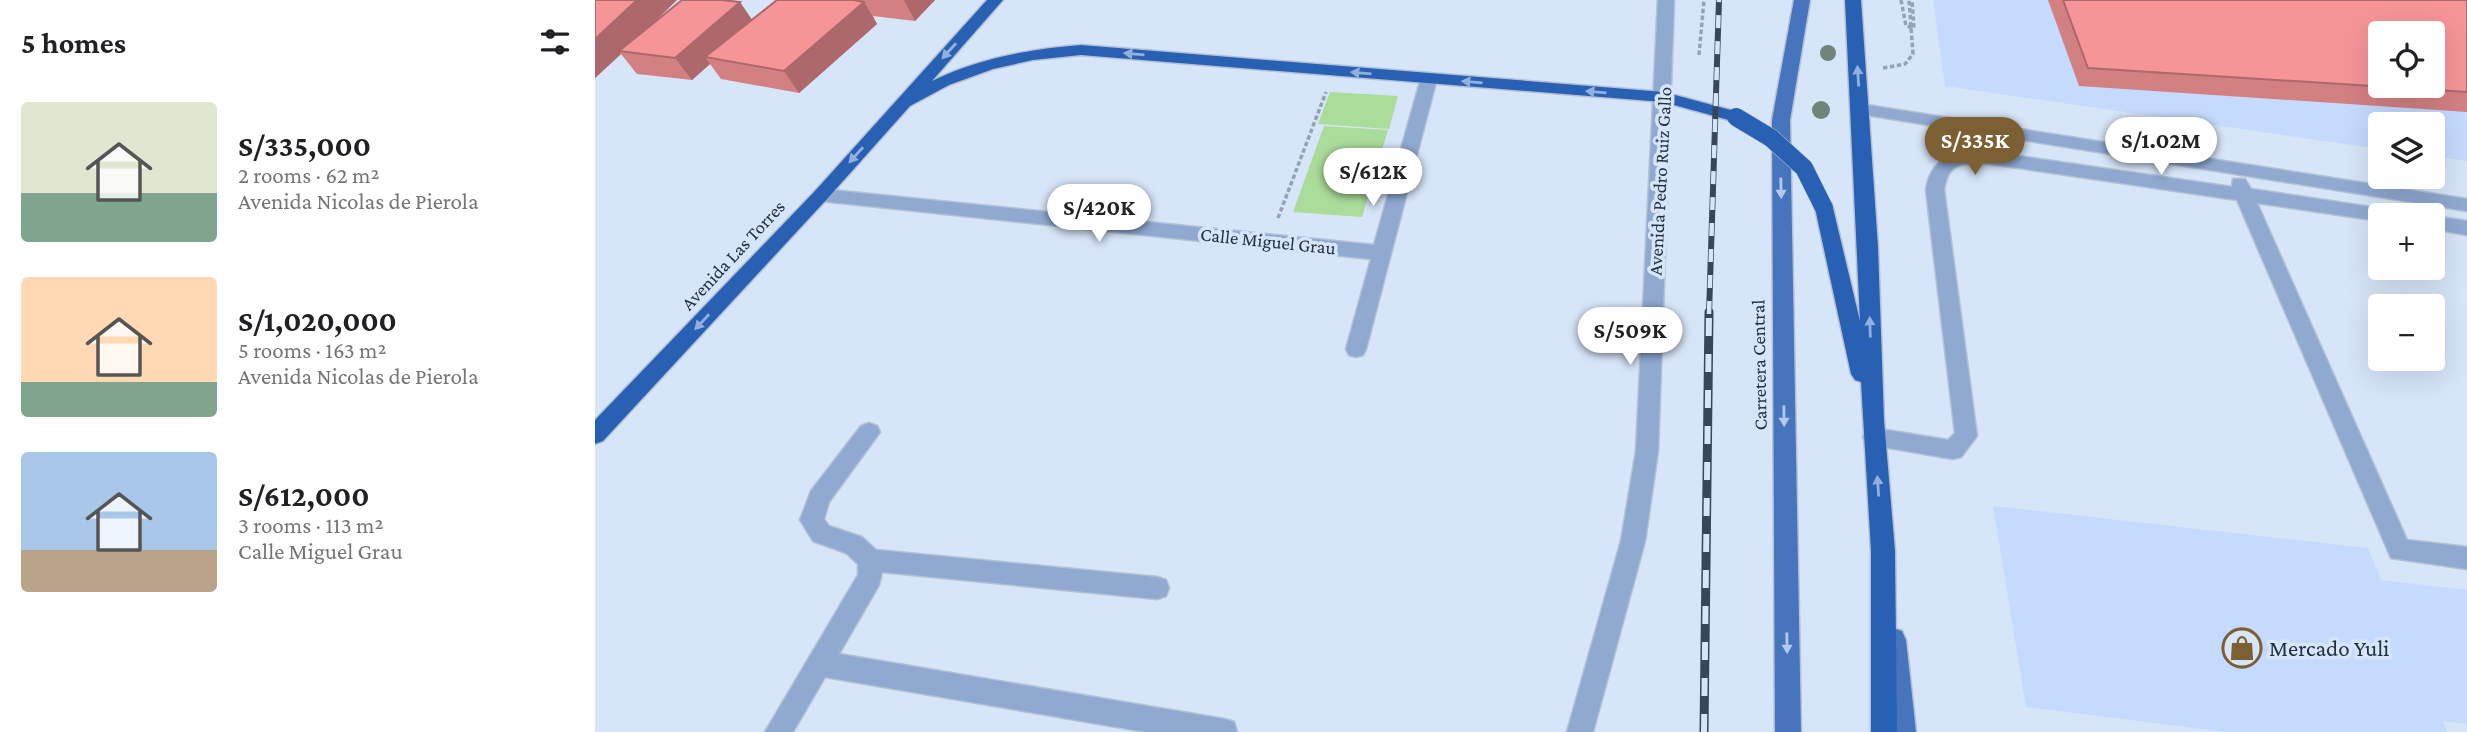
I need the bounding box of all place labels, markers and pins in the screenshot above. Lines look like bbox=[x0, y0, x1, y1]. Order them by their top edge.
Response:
pin: S/335K bbox=[1918, 118, 2032, 177]
pin: S/1.02M bbox=[2096, 118, 2226, 177]
pin: S/612K bbox=[1316, 148, 1430, 208]
pin: S/420K bbox=[1042, 184, 1156, 244]
pin: S/509K bbox=[1573, 308, 1687, 367]
shop icon: Mercado Yuli bbox=[2221, 627, 2263, 669]
place label: Mercado Yuli bbox=[2269, 635, 2389, 661]

